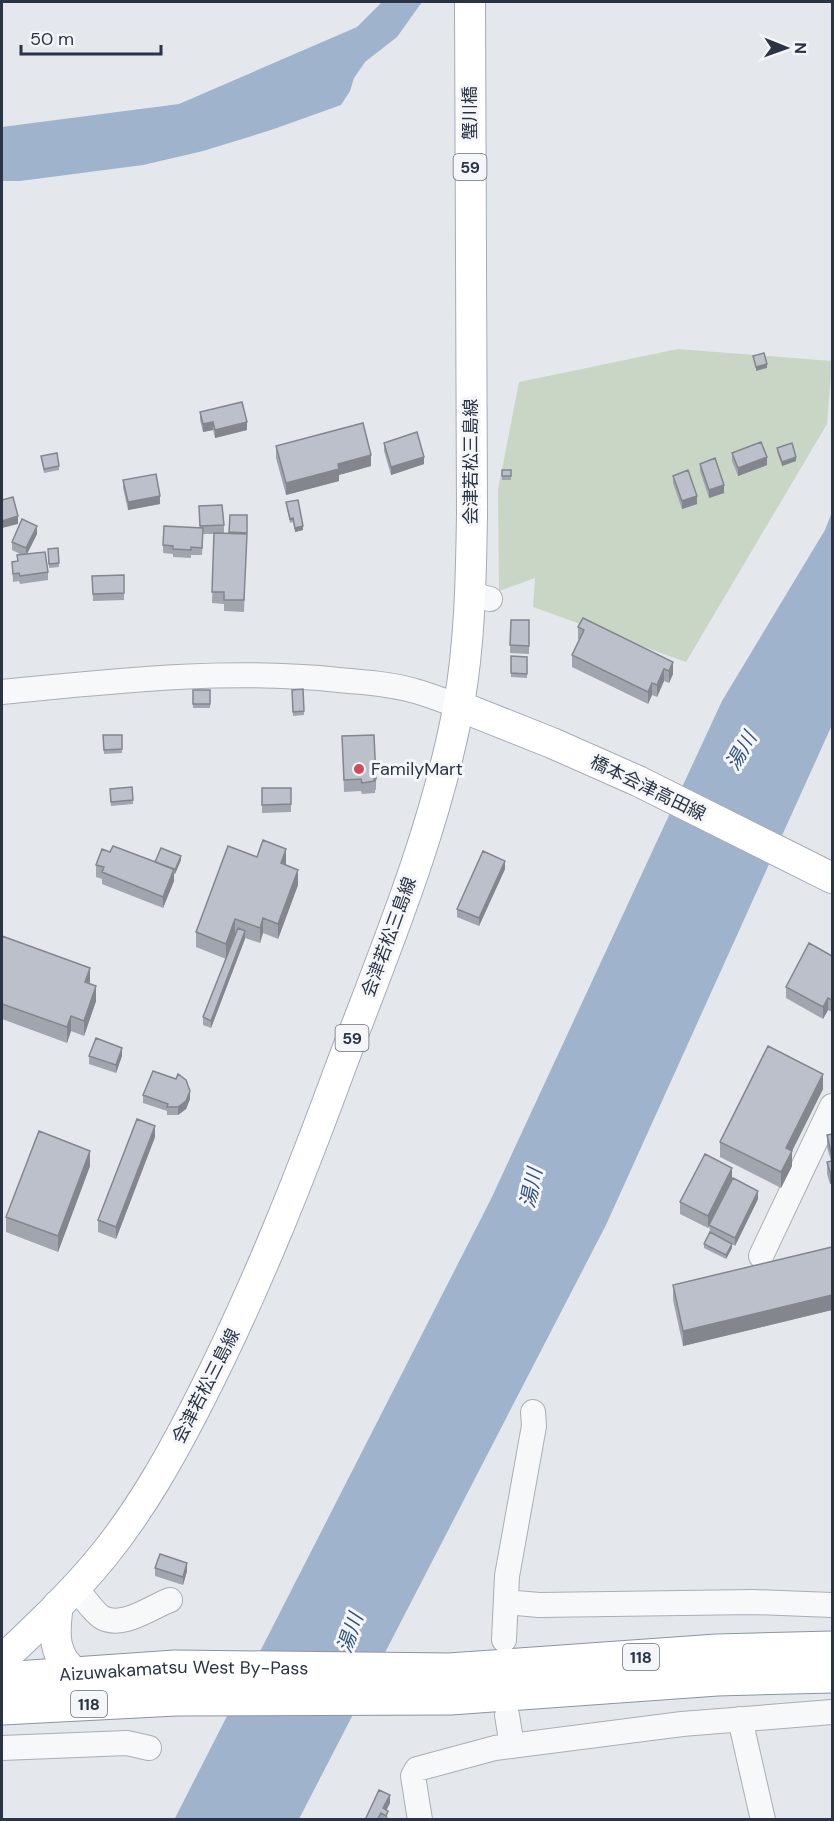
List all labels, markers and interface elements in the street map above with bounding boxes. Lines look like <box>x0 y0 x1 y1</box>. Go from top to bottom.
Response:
scale bar <box>21 18 160 56</box>
north arrow <box>756 18 816 78</box>
text: 50 m <box>30 27 74 51</box>
text: N <box>790 42 811 54</box>
street label: 蟹川橋 <box>458 86 482 140</box>
road number: 59 <box>454 154 486 180</box>
street label: 会津若松三島線 <box>459 399 483 525</box>
water label: 湯川 <box>720 725 763 775</box>
street label: 橋本会津高田線 <box>586 750 710 826</box>
place label: FamilyMart <box>371 757 463 781</box>
marker: FamilyMart <box>352 762 366 776</box>
street label: 会津若松三島線 <box>356 874 422 1000</box>
road number: 59 <box>336 1025 368 1051</box>
water label: 湯川 <box>514 1164 548 1210</box>
street label: 会津若松三島線 <box>167 1324 245 1448</box>
water label: 湯川 <box>331 1608 369 1656</box>
road number: 118 <box>623 1644 659 1670</box>
street label: Aizuwakamatsu West By-Pass <box>58 1655 308 1687</box>
road number: 118 <box>71 1691 107 1717</box>

